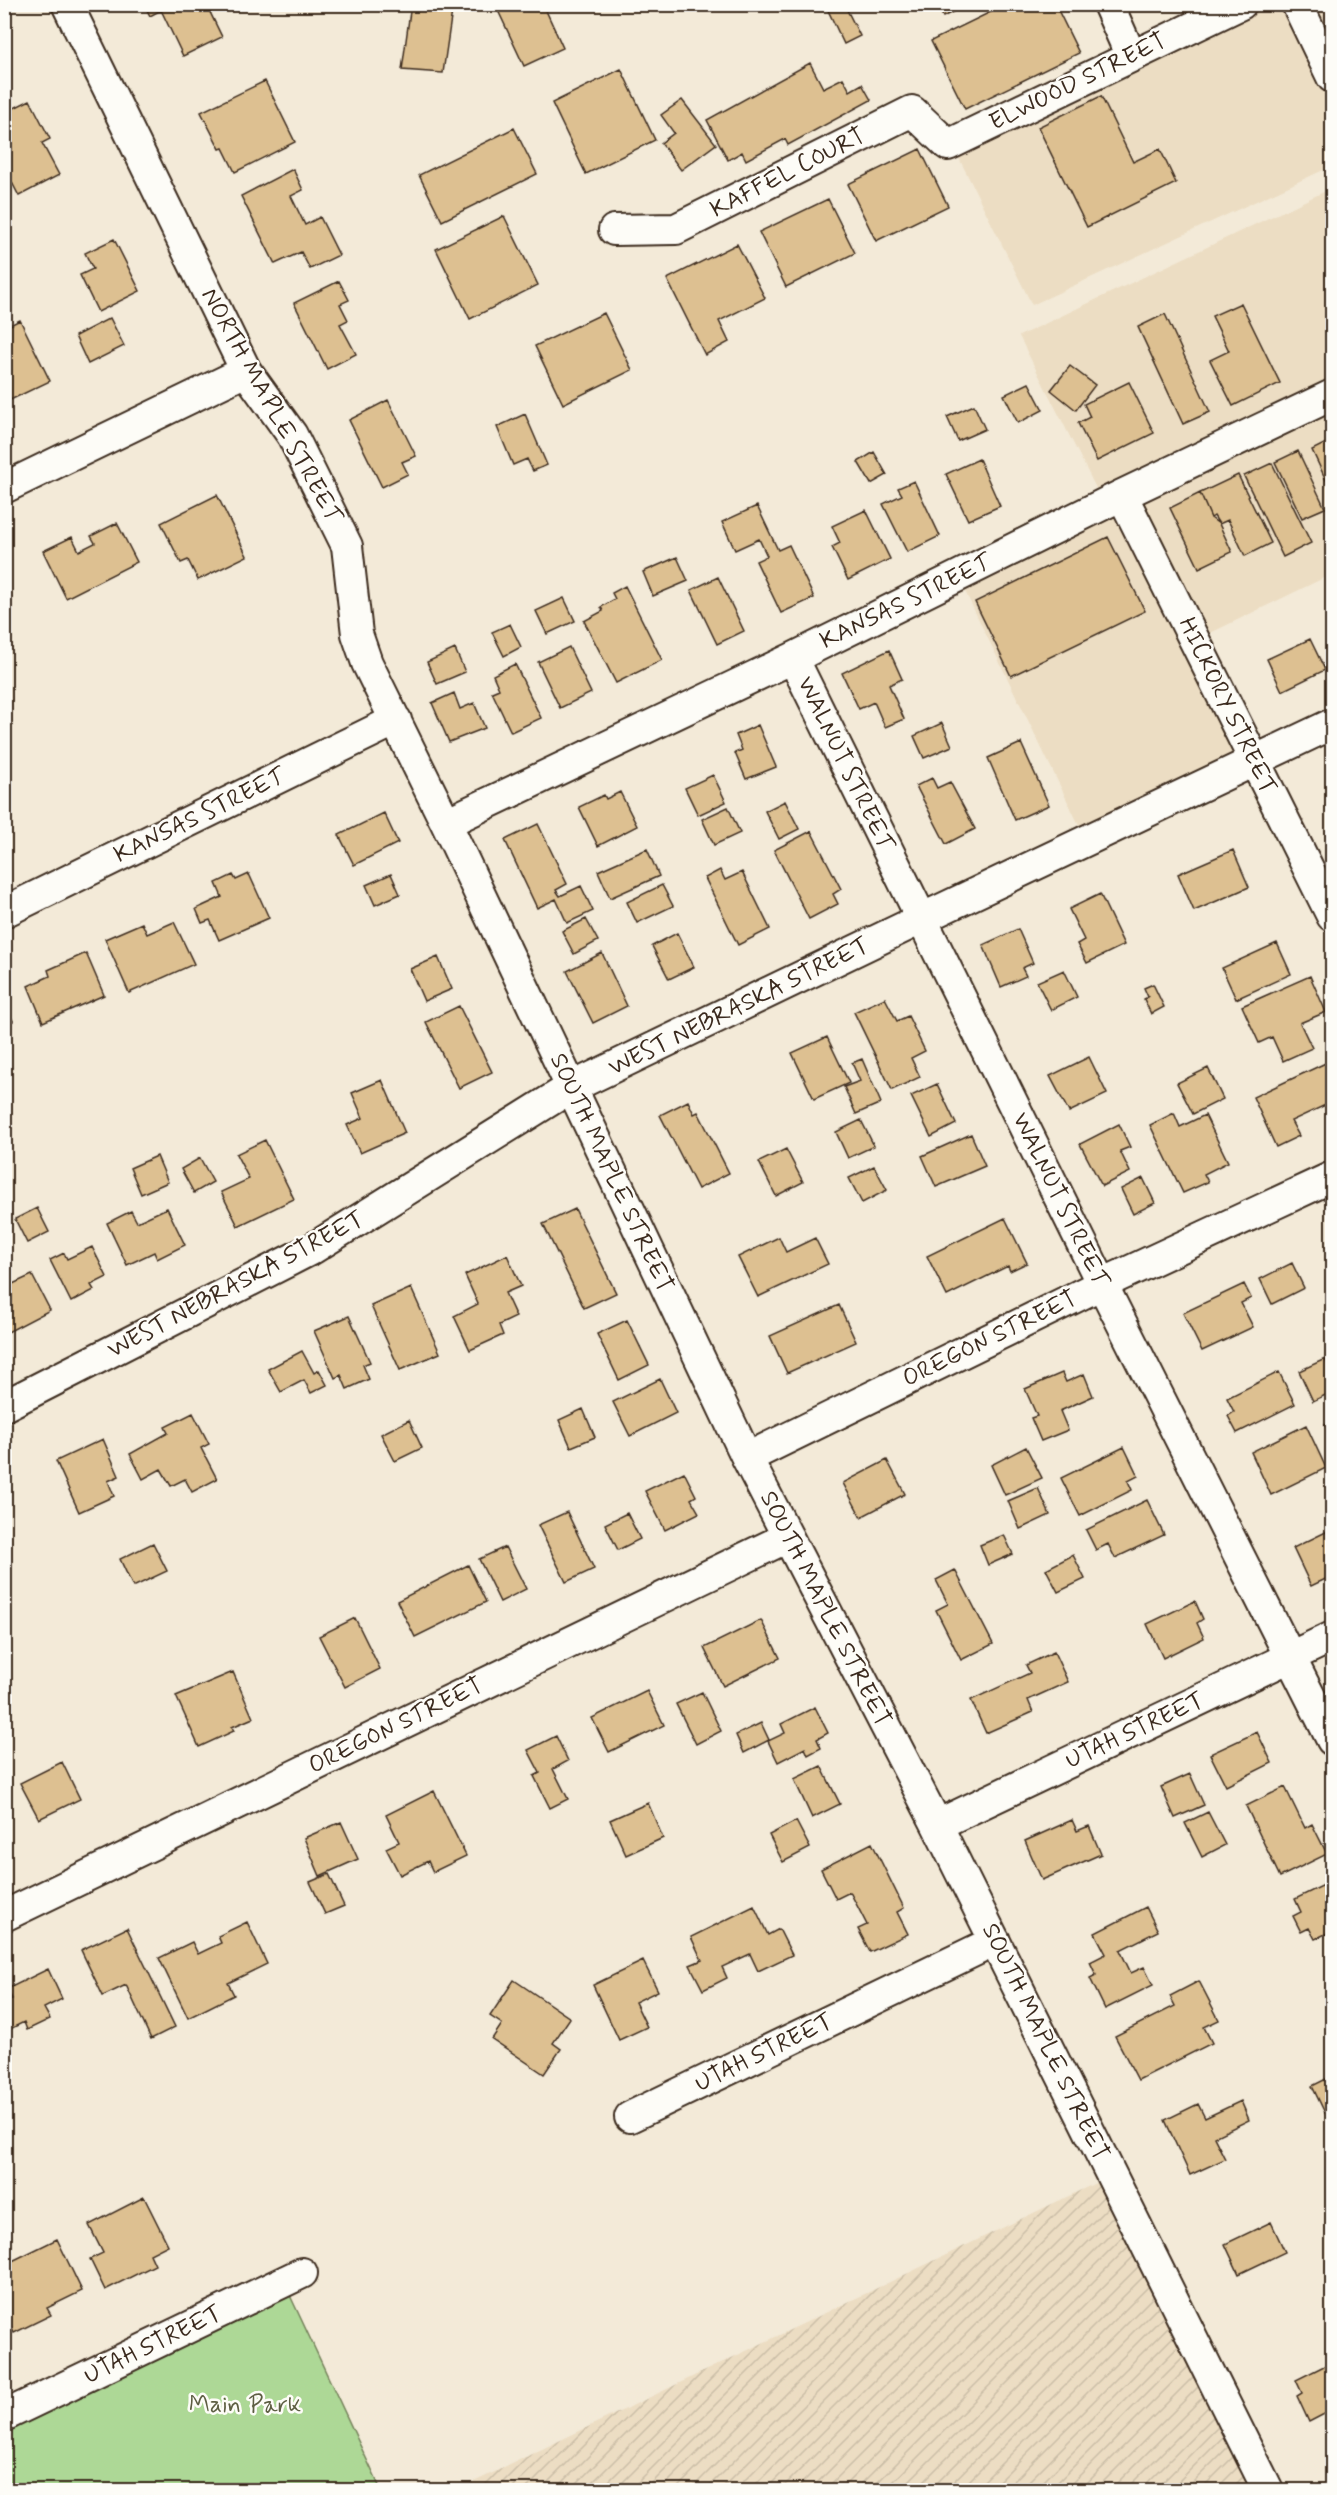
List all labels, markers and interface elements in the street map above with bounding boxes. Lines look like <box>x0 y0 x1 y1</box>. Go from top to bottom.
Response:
street label: ELWOOD STREET <box>984 26 1172 138</box>
street label: KAFFEL COURT <box>705 121 871 225</box>
street label: NORTH MAPLE STREET <box>193 283 349 530</box>
street label: KANSAS STREET <box>815 547 997 657</box>
street label: HICKORY STREET <box>1171 612 1283 800</box>
street label: WALNUT STREET <box>789 672 901 857</box>
street label: KANSAS STREET <box>109 761 291 871</box>
street label: WEST NEBRASKA STREET <box>604 930 874 1084</box>
street label: SOUTH MAPLE STREET <box>542 1049 680 1297</box>
street label: WALNUT STREET <box>1004 1108 1116 1293</box>
street label: WEST NEBRASKA STREET <box>102 1204 370 1366</box>
street label: OREGON STREET <box>898 1283 1082 1395</box>
street label: SOUTH MAPLE STREET <box>752 1486 898 1732</box>
street label: OREGON STREET <box>304 1670 488 1782</box>
street label: UTAH STREET <box>1061 1685 1209 1777</box>
street label: SOUTH MAPLE STREET <box>974 1918 1116 2166</box>
street label: UTAH STREET <box>690 2006 838 2100</box>
street label: UTAH STREET <box>79 2298 227 2392</box>
park label: Main Park <box>189 2390 301 2421</box>

